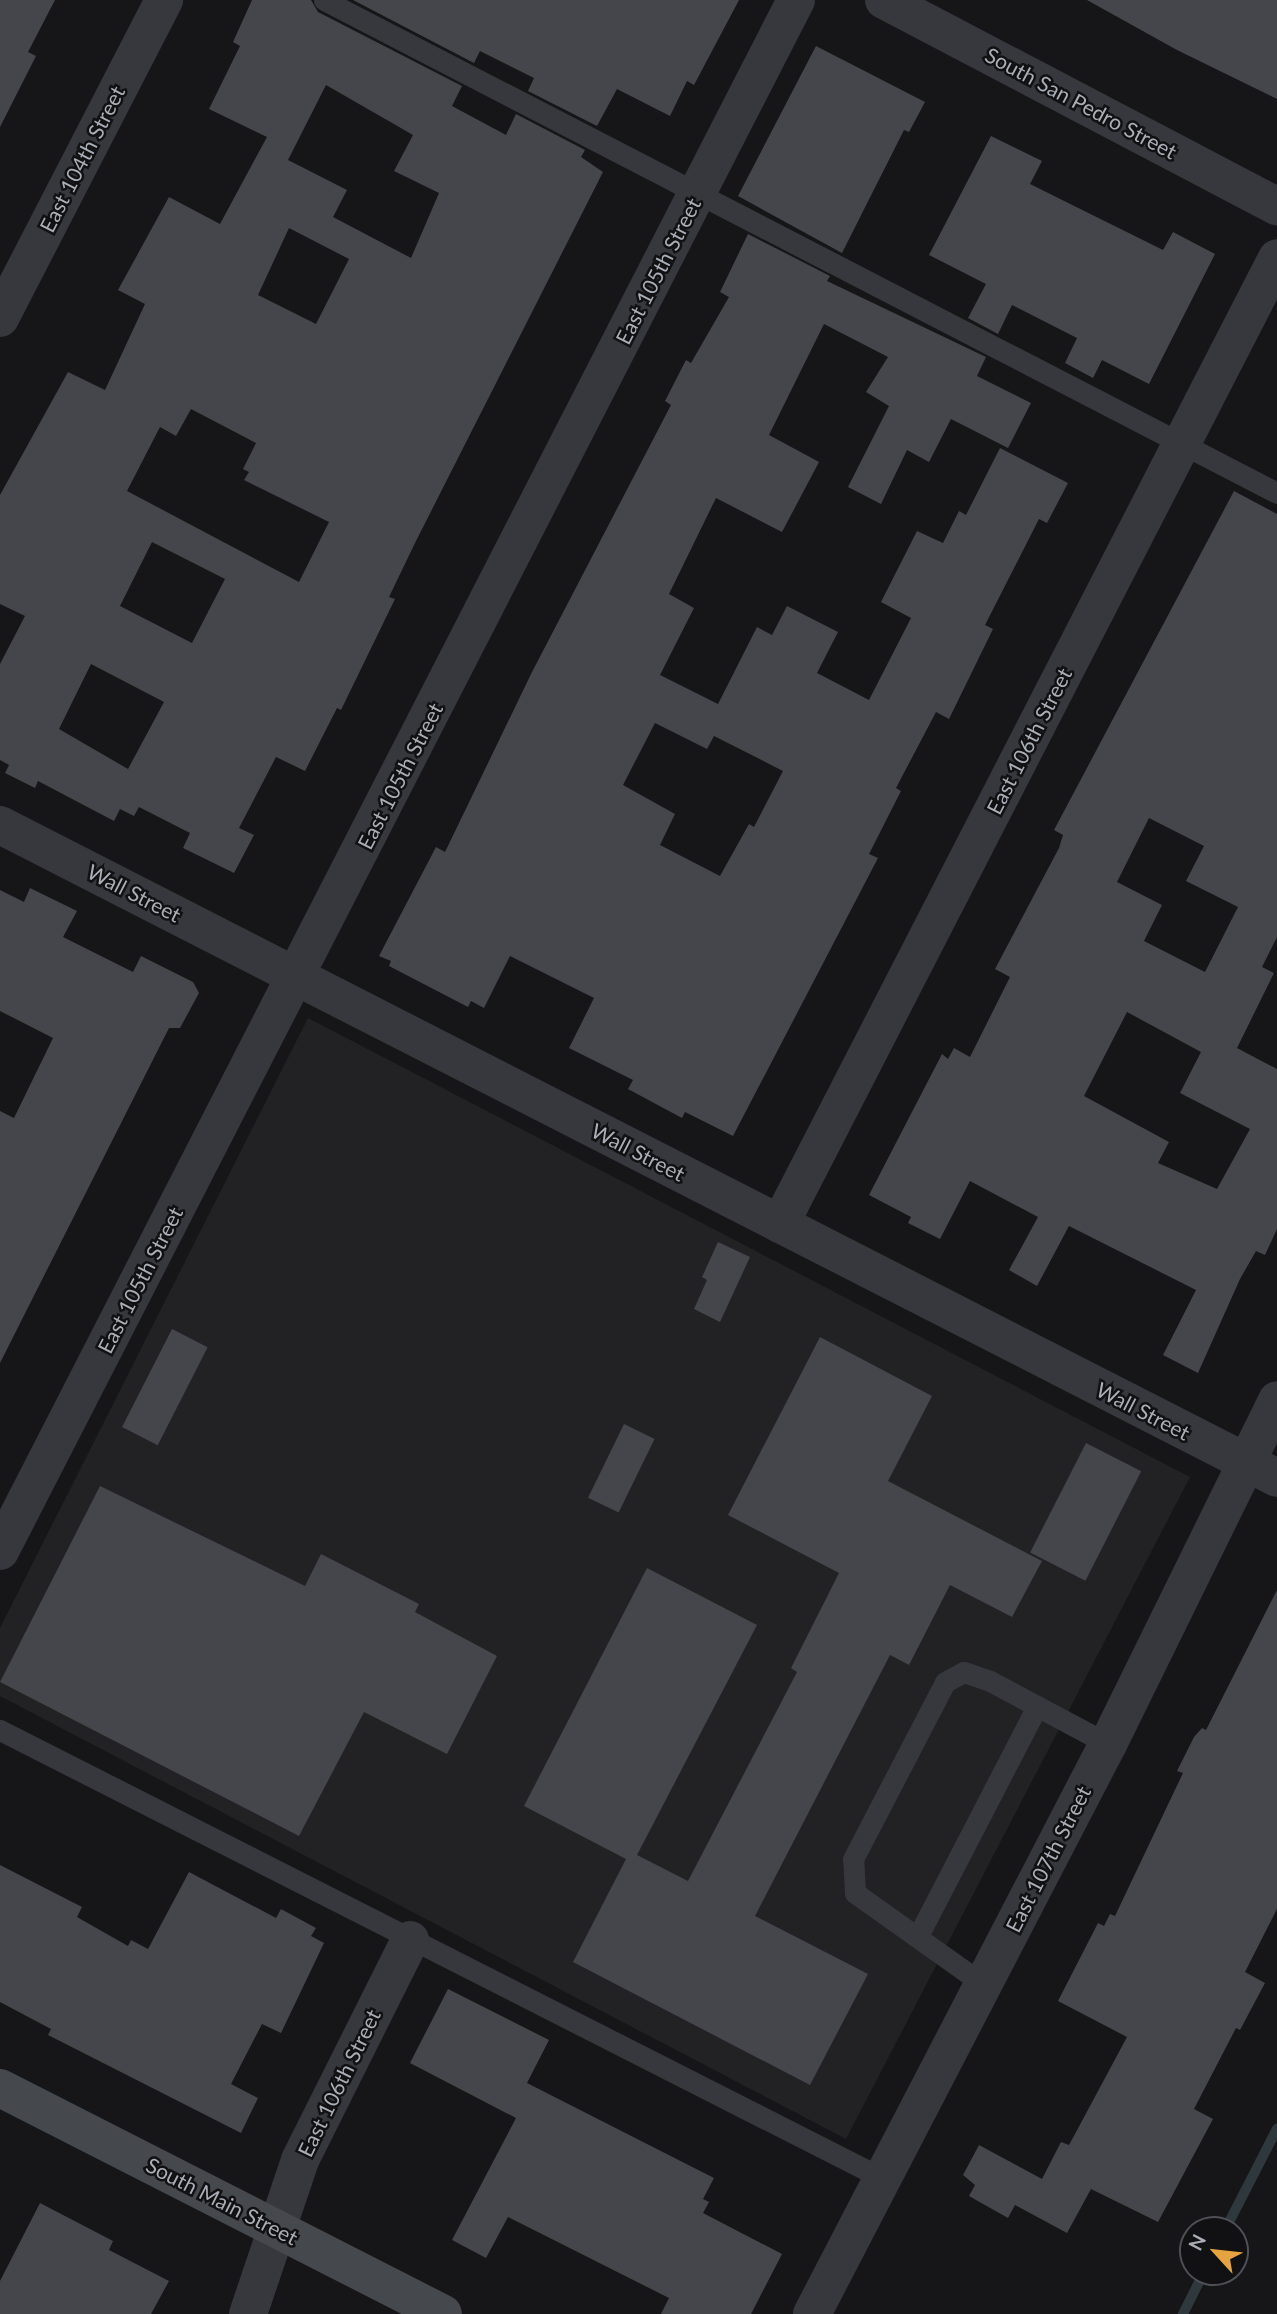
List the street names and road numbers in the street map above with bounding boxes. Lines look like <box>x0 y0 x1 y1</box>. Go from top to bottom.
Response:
street label: South San Pedro Street <box>981 42 1181 164</box>
street label: East 104th Street <box>34 82 130 236</box>
street label: East 105th Street <box>610 194 706 348</box>
street label: East 106th Street <box>981 664 1077 818</box>
street label: East 105th Street <box>352 699 448 853</box>
street label: Wall Street <box>83 859 185 927</box>
street label: Wall Street <box>587 1118 689 1186</box>
street label: East 105th Street <box>92 1203 188 1357</box>
street label: Wall Street <box>1092 1377 1194 1445</box>
street label: East 107th Street <box>1000 1782 1096 1936</box>
street label: East 106th Street <box>292 2005 386 2161</box>
street label: South Main Street <box>142 2152 302 2250</box>

